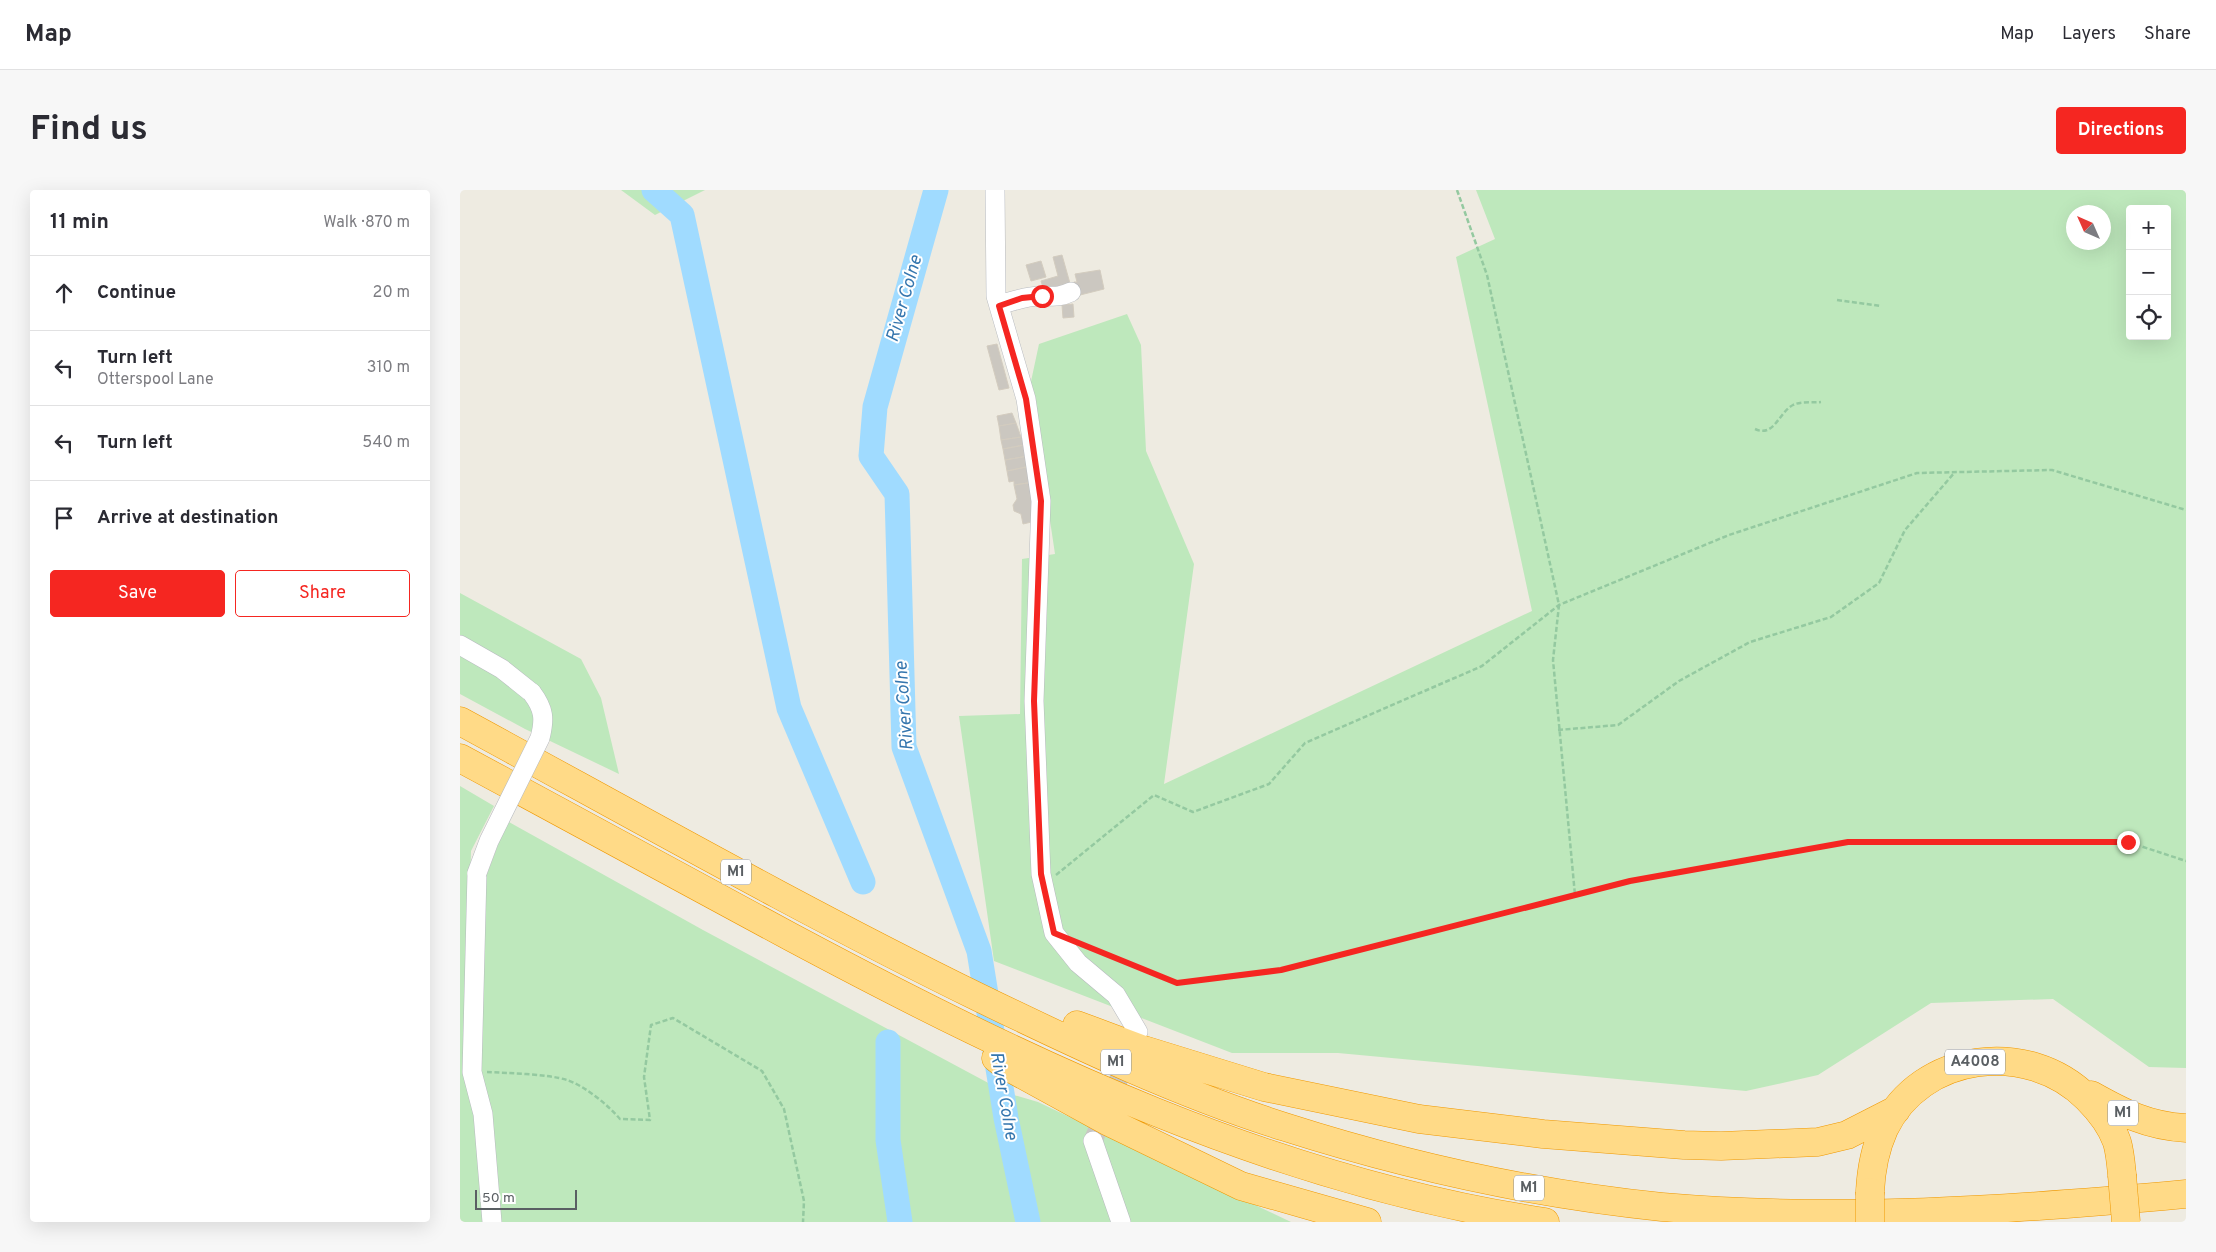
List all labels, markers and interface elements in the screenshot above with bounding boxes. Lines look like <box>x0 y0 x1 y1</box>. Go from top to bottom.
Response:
text: Map <box>25 20 72 50</box>
text: Map <box>2000 23 2034 46</box>
text: Layers <box>2062 23 2116 46</box>
text: Share <box>2144 23 2191 46</box>
button: Directions <box>2056 107 2186 154</box>
text: Find us <box>30 108 148 152</box>
north arrow <box>2066 205 2111 250</box>
map controls <box>2126 205 2171 340</box>
button: + <box>2126 205 2171 250</box>
text: 11 min <box>50 209 109 236</box>
text: Walk · 870 m <box>323 213 410 233</box>
button: − <box>2126 250 2171 295</box>
water label: River Colne <box>882 252 929 345</box>
icon: ahead <box>50 279 78 307</box>
text: Continue <box>97 281 176 305</box>
text: 20 m <box>373 283 410 303</box>
route start <box>1031 285 1054 308</box>
button: locate <box>2126 295 2171 340</box>
text: Turn left <box>97 346 173 370</box>
icon: left <box>50 354 78 382</box>
text: 310 m <box>367 358 410 378</box>
text: Otterspool Lane <box>97 370 214 390</box>
icon: left <box>50 429 78 457</box>
text: Turn left <box>97 431 173 455</box>
text: 540 m <box>362 433 410 453</box>
icon: arrive <box>50 504 78 532</box>
text: Arrive at destination <box>97 506 278 530</box>
button: Save <box>50 570 225 617</box>
button: Share <box>235 570 410 617</box>
water label: River Colne <box>890 660 920 751</box>
route end <box>2117 831 2140 854</box>
road number: M1 <box>721 860 751 884</box>
water label: River Colne <box>984 1050 1022 1143</box>
road number: M1 <box>1101 1050 1131 1074</box>
road number: A4008 <box>1945 1050 2005 1074</box>
road number: M1 <box>2108 1100 2138 1126</box>
road number: M1 <box>1514 1176 1544 1200</box>
scale bar <box>475 1187 578 1210</box>
text: 50 m <box>482 1190 515 1207</box>

